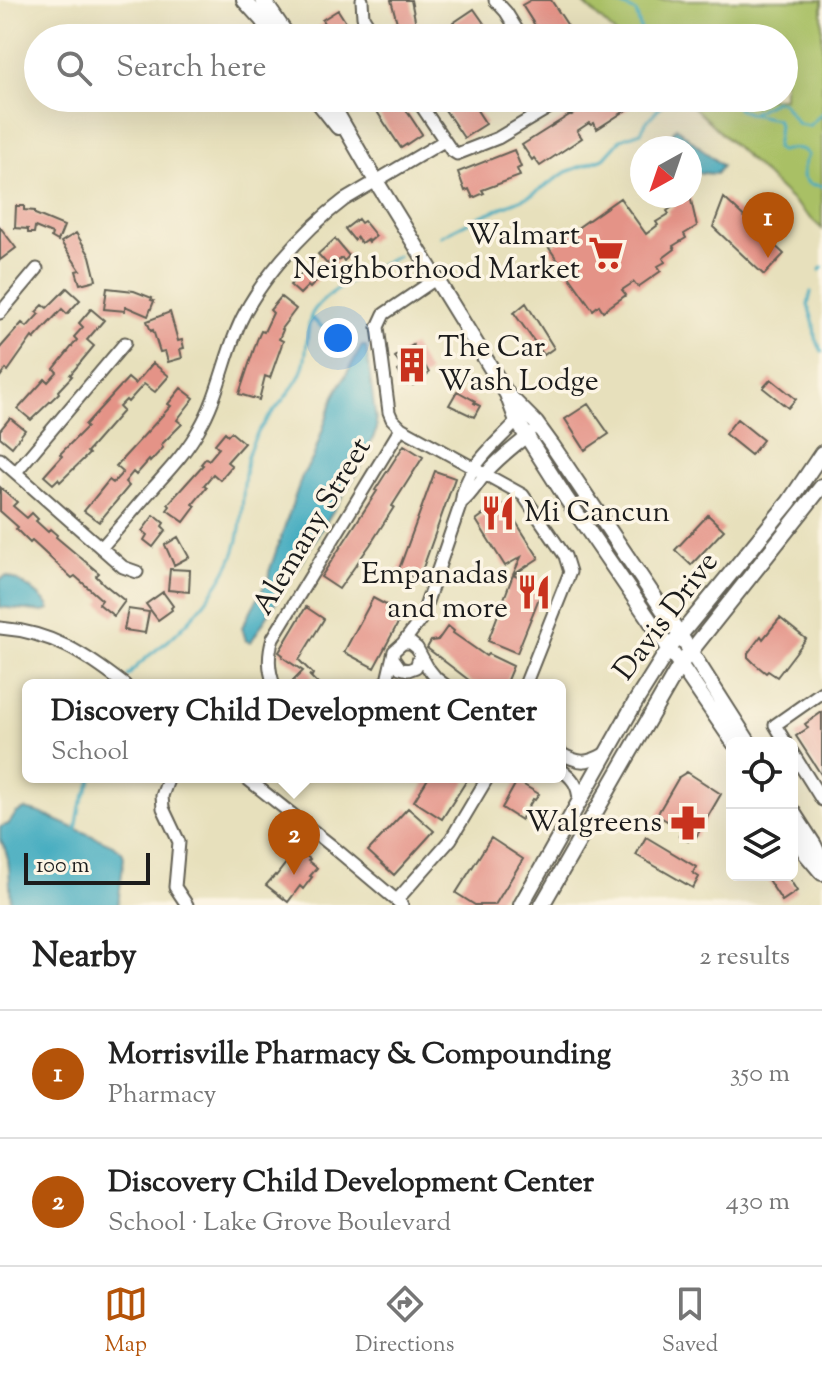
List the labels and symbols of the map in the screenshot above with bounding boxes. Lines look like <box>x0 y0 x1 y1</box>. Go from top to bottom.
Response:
north arrow <box>630 136 702 208</box>
pin: 1 <box>742 192 794 258</box>
place label: Walmart Neighborhood Market <box>293 215 580 292</box>
supermarket icon: Walmart Neighborhood Market <box>587 234 625 272</box>
your location <box>318 318 358 358</box>
place label: The Car Wash Lodge <box>438 327 599 404</box>
building icon: The Car Wash Lodge <box>393 346 431 384</box>
street label: Alemany Street <box>243 430 383 624</box>
place label: Mi Cancun <box>524 492 670 535</box>
restaurant icon: Mi Cancun <box>479 494 517 532</box>
street label: Davis Drive <box>604 543 730 691</box>
place label: Empanadas and more <box>361 554 508 631</box>
restaurant icon: Empanadas and more <box>515 573 553 611</box>
place label: Walgreens <box>525 802 662 845</box>
pharmacy icon: Walgreens <box>669 804 707 842</box>
pin: 2 <box>268 809 320 875</box>
scale bar <box>24 849 150 885</box>

